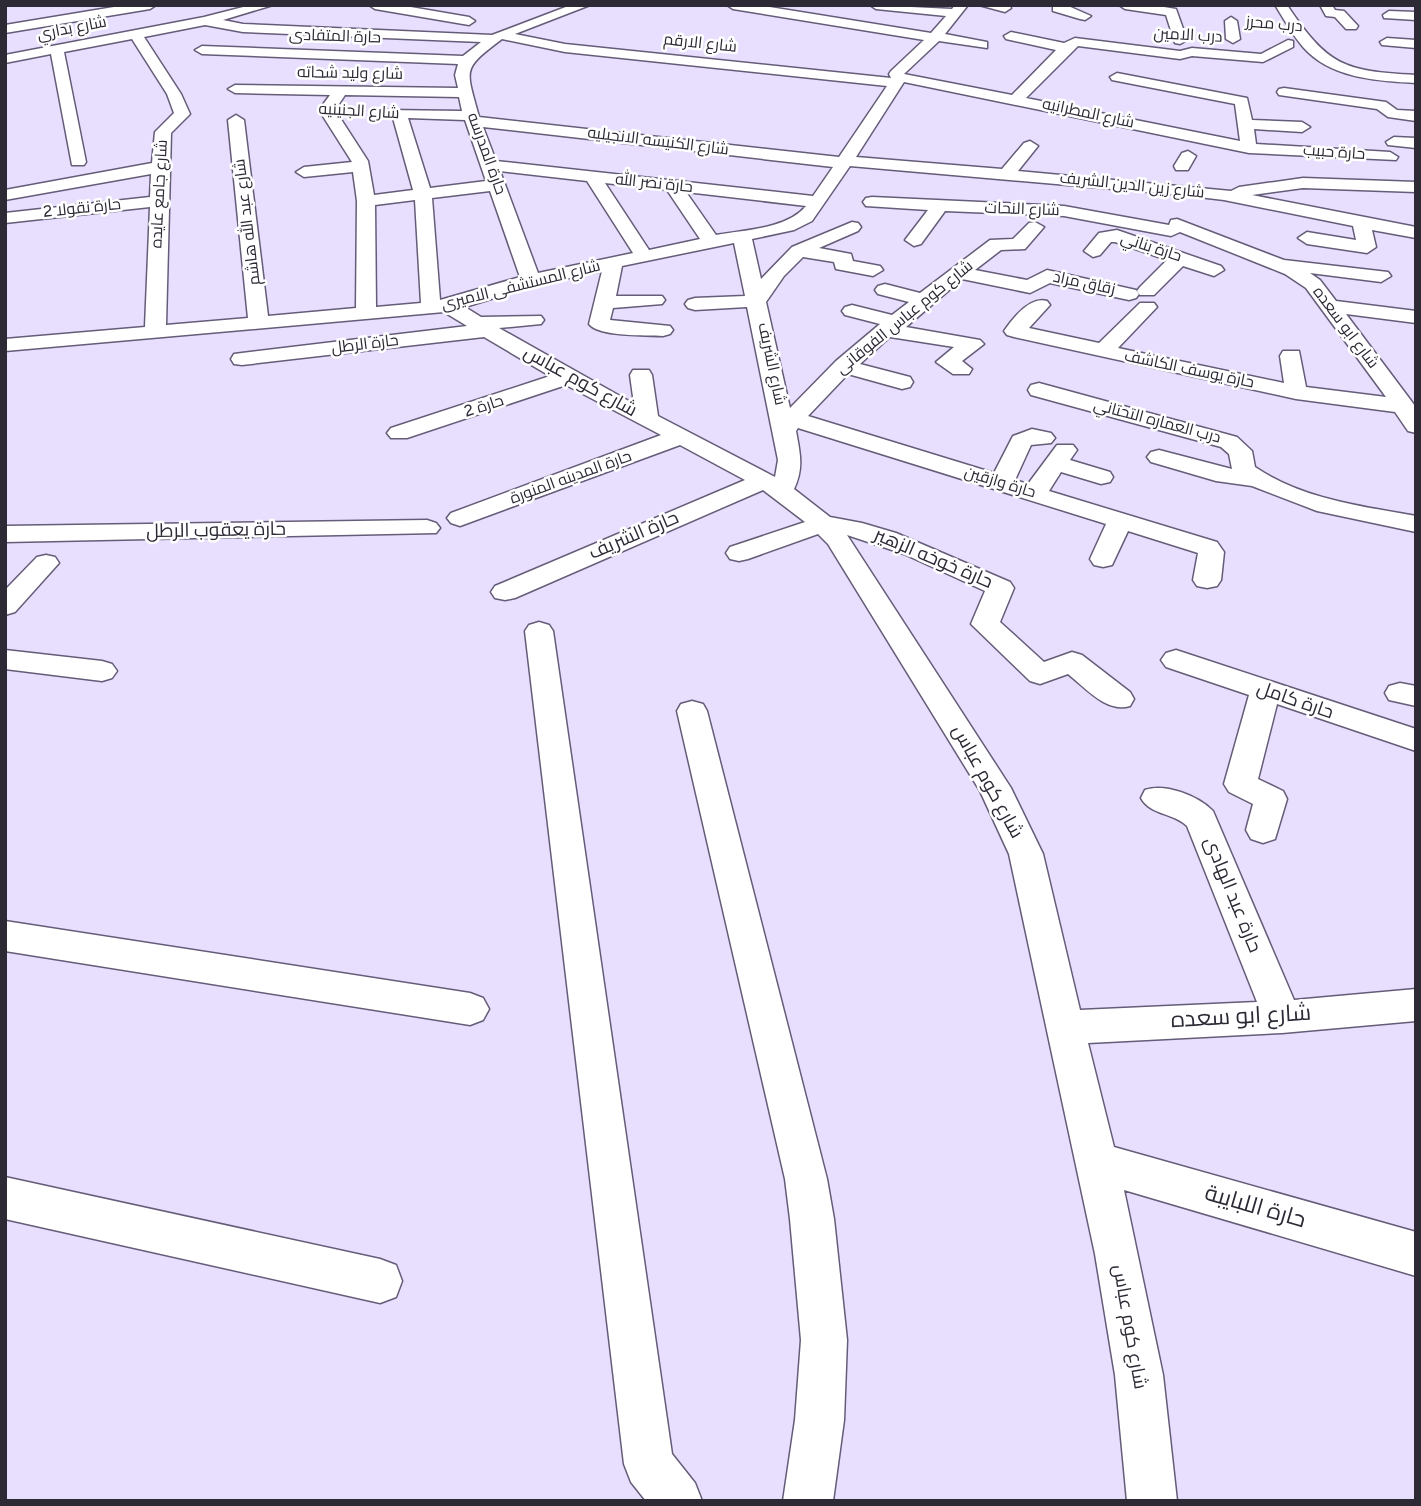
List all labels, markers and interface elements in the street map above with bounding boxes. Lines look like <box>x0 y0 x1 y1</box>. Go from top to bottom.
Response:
street label: شارع بداري <box>36 12 109 47</box>
street label: درب محرز <box>1244 12 1303 37</box>
street label: درب الامين <box>1153 24 1223 48</box>
street label: حارة المتفادى <box>289 25 381 49</box>
street label: شارع الارقم <box>662 30 738 58</box>
street label: شارع وليد شحاته <box>297 63 403 85</box>
street label: شارع المطرانيه <box>1040 94 1136 134</box>
street label: شارع الجنينيه <box>318 100 400 124</box>
street label: حارة المدرسه <box>462 110 510 198</box>
street label: شارع الكنيسه الانجيليه <box>586 123 730 161</box>
street label: شارع جامع عايده <box>147 139 173 249</box>
street label: حارة حبيب <box>1302 141 1366 165</box>
street label: شارع عبد الله هاشم <box>228 158 266 287</box>
street label: حارة نصر الله <box>614 168 694 198</box>
street label: شارع زين الدين الشريف <box>1059 168 1205 204</box>
street label: حارة نقولا 2 <box>42 195 122 223</box>
street label: شارع النحات <box>984 199 1060 221</box>
street label: حارة بناني <box>1117 229 1184 269</box>
street label: شارع كوم عباس الفوقانى <box>832 256 978 380</box>
street label: شارع المستشفى الاميرى <box>439 257 603 315</box>
street label: زقاق مراد <box>1051 268 1117 300</box>
street label: شارع ابو سعده <box>1308 283 1382 373</box>
street label: شارع الشريف <box>752 321 790 407</box>
street label: حارة الرطل <box>330 331 400 359</box>
street label: شارع كوم عباس <box>519 341 641 423</box>
street label: حارة يوسف الكاشف <box>1122 346 1256 394</box>
street label: حارة 2 <box>462 391 506 423</box>
street label: درب العماره التحتاني <box>1091 395 1223 451</box>
street label: حارة المدينه المنورة <box>507 447 635 509</box>
street label: حارة وازقين <box>962 463 1038 503</box>
street label: حارة الشريف <box>585 506 683 566</box>
street label: حارة يعقوب الرطل <box>146 518 286 544</box>
street label: حارة خوخه الزهير <box>869 523 996 595</box>
street label: حارة كامل <box>1253 677 1337 725</box>
street label: شارع كوم عباس <box>946 721 1028 843</box>
street label: حارة عبد الهادى <box>1198 834 1266 956</box>
street label: شارع ابو سعده <box>1170 1000 1312 1036</box>
street label: حارة اللبايبة <box>1201 1180 1309 1236</box>
street label: شارع كوم عباس <box>1106 1263 1152 1391</box>

